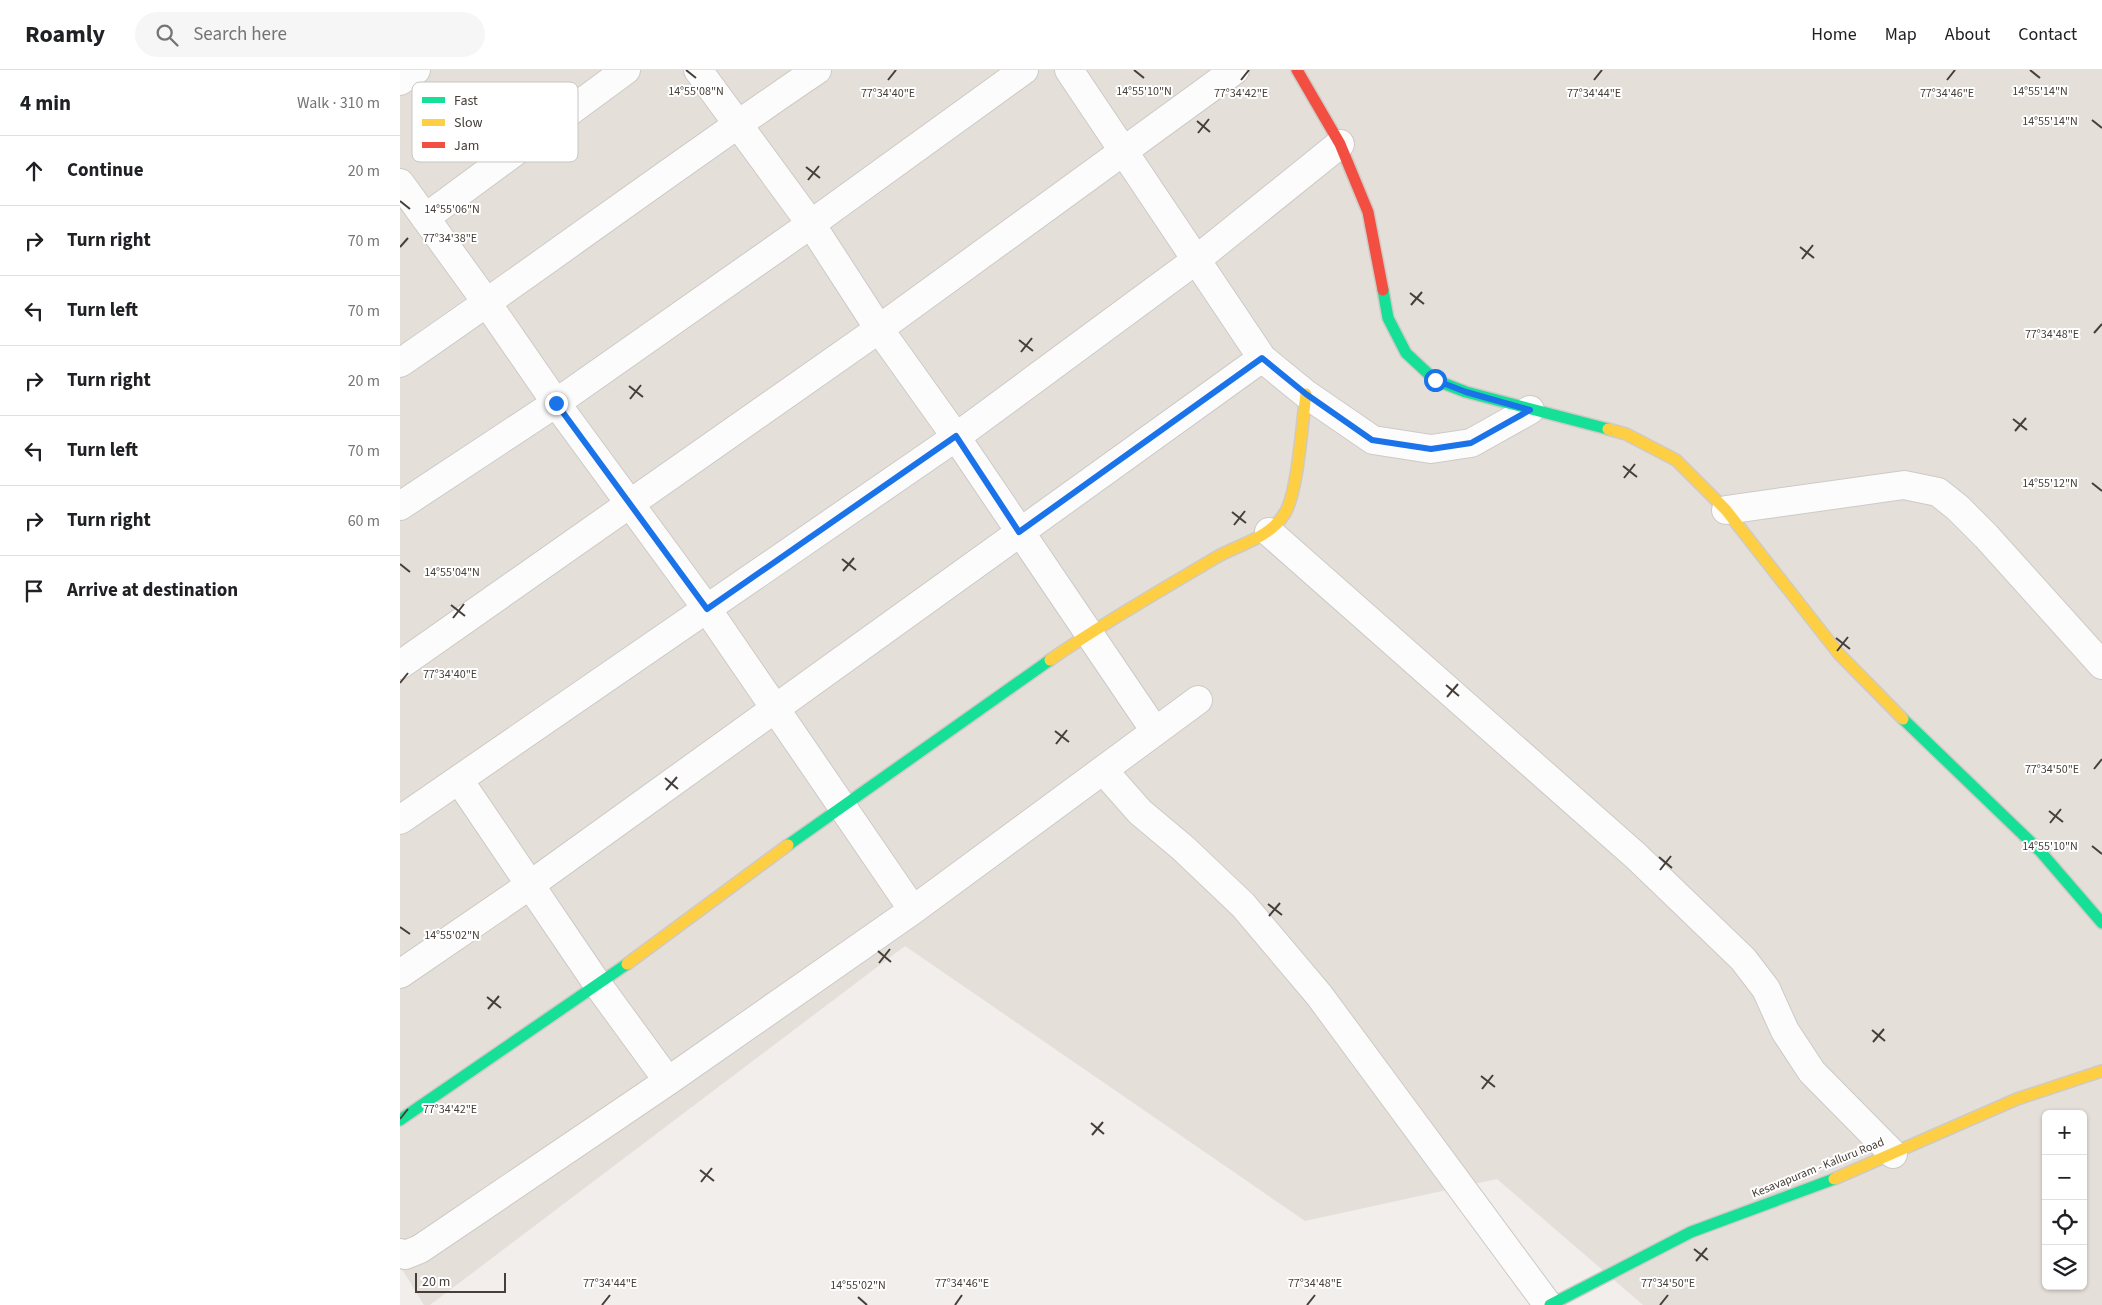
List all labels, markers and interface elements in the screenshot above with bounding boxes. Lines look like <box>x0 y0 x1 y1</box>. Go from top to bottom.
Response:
search box <box>135 12 485 57</box>
text: Roamly <box>25 17 105 52</box>
icon: search <box>153 21 181 49</box>
text: Search here <box>193 21 287 48</box>
text: Home <box>1811 22 1857 47</box>
text: Map <box>1885 22 1917 47</box>
text: About <box>1945 22 1990 47</box>
text: Contact <box>2018 22 2077 47</box>
legend <box>412 82 578 162</box>
text: 14°55'08"N <box>668 83 724 100</box>
text: 14°55'10"N <box>1116 83 1172 100</box>
text: 14°55'14"N <box>2012 83 2068 100</box>
text: 77°34'40"E <box>861 85 915 102</box>
text: 77°34'42"E <box>1214 85 1268 102</box>
text: 77°34'44"E <box>1567 85 1621 102</box>
text: 77°34'46"E <box>1920 85 1974 102</box>
text: 4 min <box>20 88 71 118</box>
text: Fast <box>454 91 478 111</box>
text: Walk · 310 m <box>297 92 380 114</box>
text: Slow <box>454 113 483 133</box>
text: 14°55'14"N <box>2022 113 2078 130</box>
text: Jam <box>454 136 479 156</box>
icon: ahead <box>20 157 48 185</box>
text: Continue <box>67 157 144 184</box>
text: 20 m <box>348 160 380 182</box>
text: 14°55'06"N <box>424 201 480 218</box>
icon: right <box>20 227 48 255</box>
text: Turn right <box>67 227 151 254</box>
text: 70 m <box>348 230 380 252</box>
text: 77°34'38"E <box>423 230 477 247</box>
icon: left <box>20 297 48 325</box>
text: Turn left <box>67 297 138 324</box>
text: 70 m <box>348 300 380 322</box>
text: 77°34'48"E <box>2025 326 2079 343</box>
icon: right <box>20 367 48 395</box>
text: Turn right <box>67 367 151 394</box>
route start <box>1424 369 1447 392</box>
text: 20 m <box>348 370 380 392</box>
route end <box>545 392 568 415</box>
icon: left <box>20 437 48 465</box>
text: Turn left <box>67 437 138 464</box>
text: 70 m <box>348 440 380 462</box>
text: 14°55'12"N <box>2022 475 2078 492</box>
icon: right <box>20 507 48 535</box>
text: Turn right <box>67 507 151 534</box>
text: 60 m <box>348 510 380 532</box>
text: 14°55'04"N <box>424 564 480 581</box>
icon: arrive <box>20 577 48 605</box>
text: Arrive at destination <box>67 577 238 604</box>
text: 77°34'40"E <box>423 666 477 683</box>
text: 77°34'50"E <box>2025 761 2079 778</box>
text: 14°55'10"N <box>2022 838 2078 855</box>
text: 14°55'02"N <box>424 927 480 944</box>
text: 77°34'42"E <box>423 1101 477 1118</box>
map controls <box>2042 1110 2087 1290</box>
button: + <box>2042 1110 2087 1155</box>
street label: Kesavapuram - Kalluru Road <box>1749 1134 1887 1202</box>
button: − <box>2042 1155 2087 1200</box>
button: locate <box>2042 1200 2087 1245</box>
button: layers <box>2042 1245 2087 1290</box>
scale bar <box>415 1270 506 1293</box>
text: 20 m <box>422 1272 450 1292</box>
text: 77°34'44"E <box>583 1275 637 1292</box>
text: 77°34'46"E <box>935 1275 989 1292</box>
text: 77°34'48"E <box>1288 1275 1342 1292</box>
text: 77°34'50"E <box>1641 1275 1695 1292</box>
text: 14°55'02"N <box>830 1277 886 1294</box>

